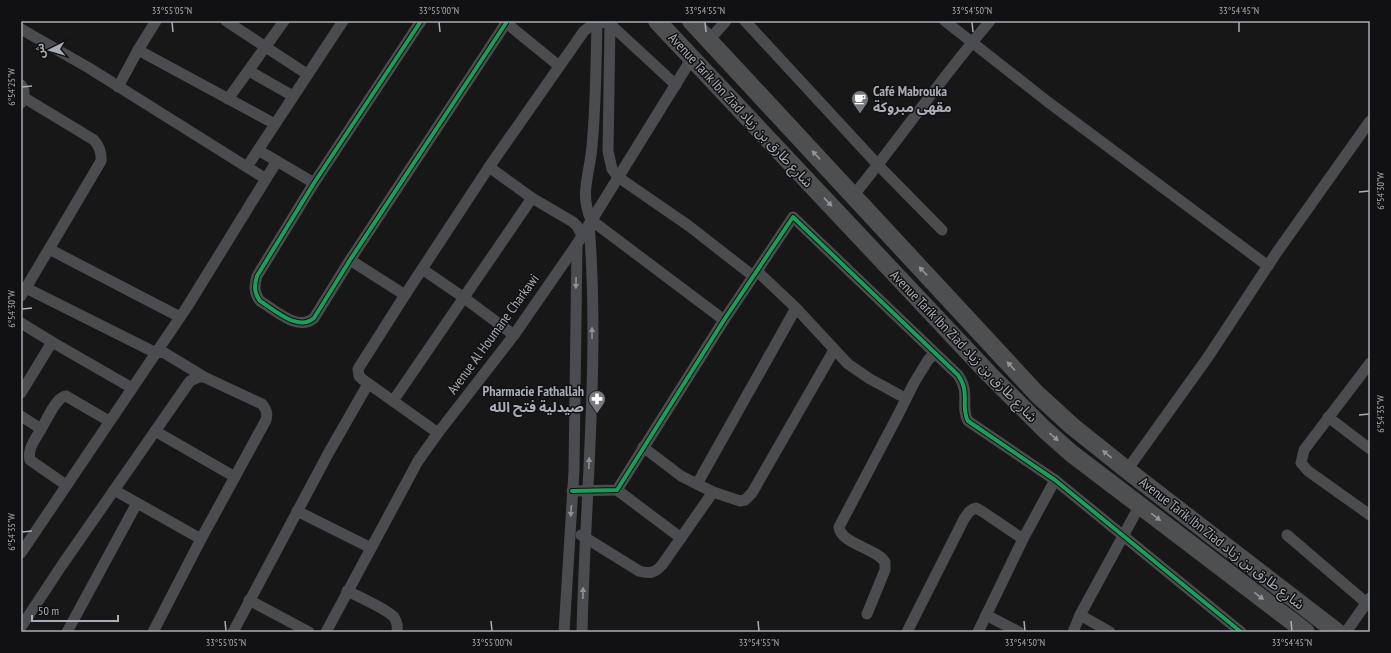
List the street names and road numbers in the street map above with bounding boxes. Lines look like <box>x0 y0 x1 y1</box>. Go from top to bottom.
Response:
street label: Avenue Tarik Ibn Ziad شارع طارق بن زياد <box>663 29 817 192</box>
street label: Avenue Tarik Ibn Ziad شارع طارق بن زياد <box>885 266 1042 427</box>
street label: Avenue Al Houmane Charkawi <box>443 270 543 398</box>
street label: Avenue Tarik Ibn Ziad شارع طارق بن زياد <box>1135 473 1308 615</box>

